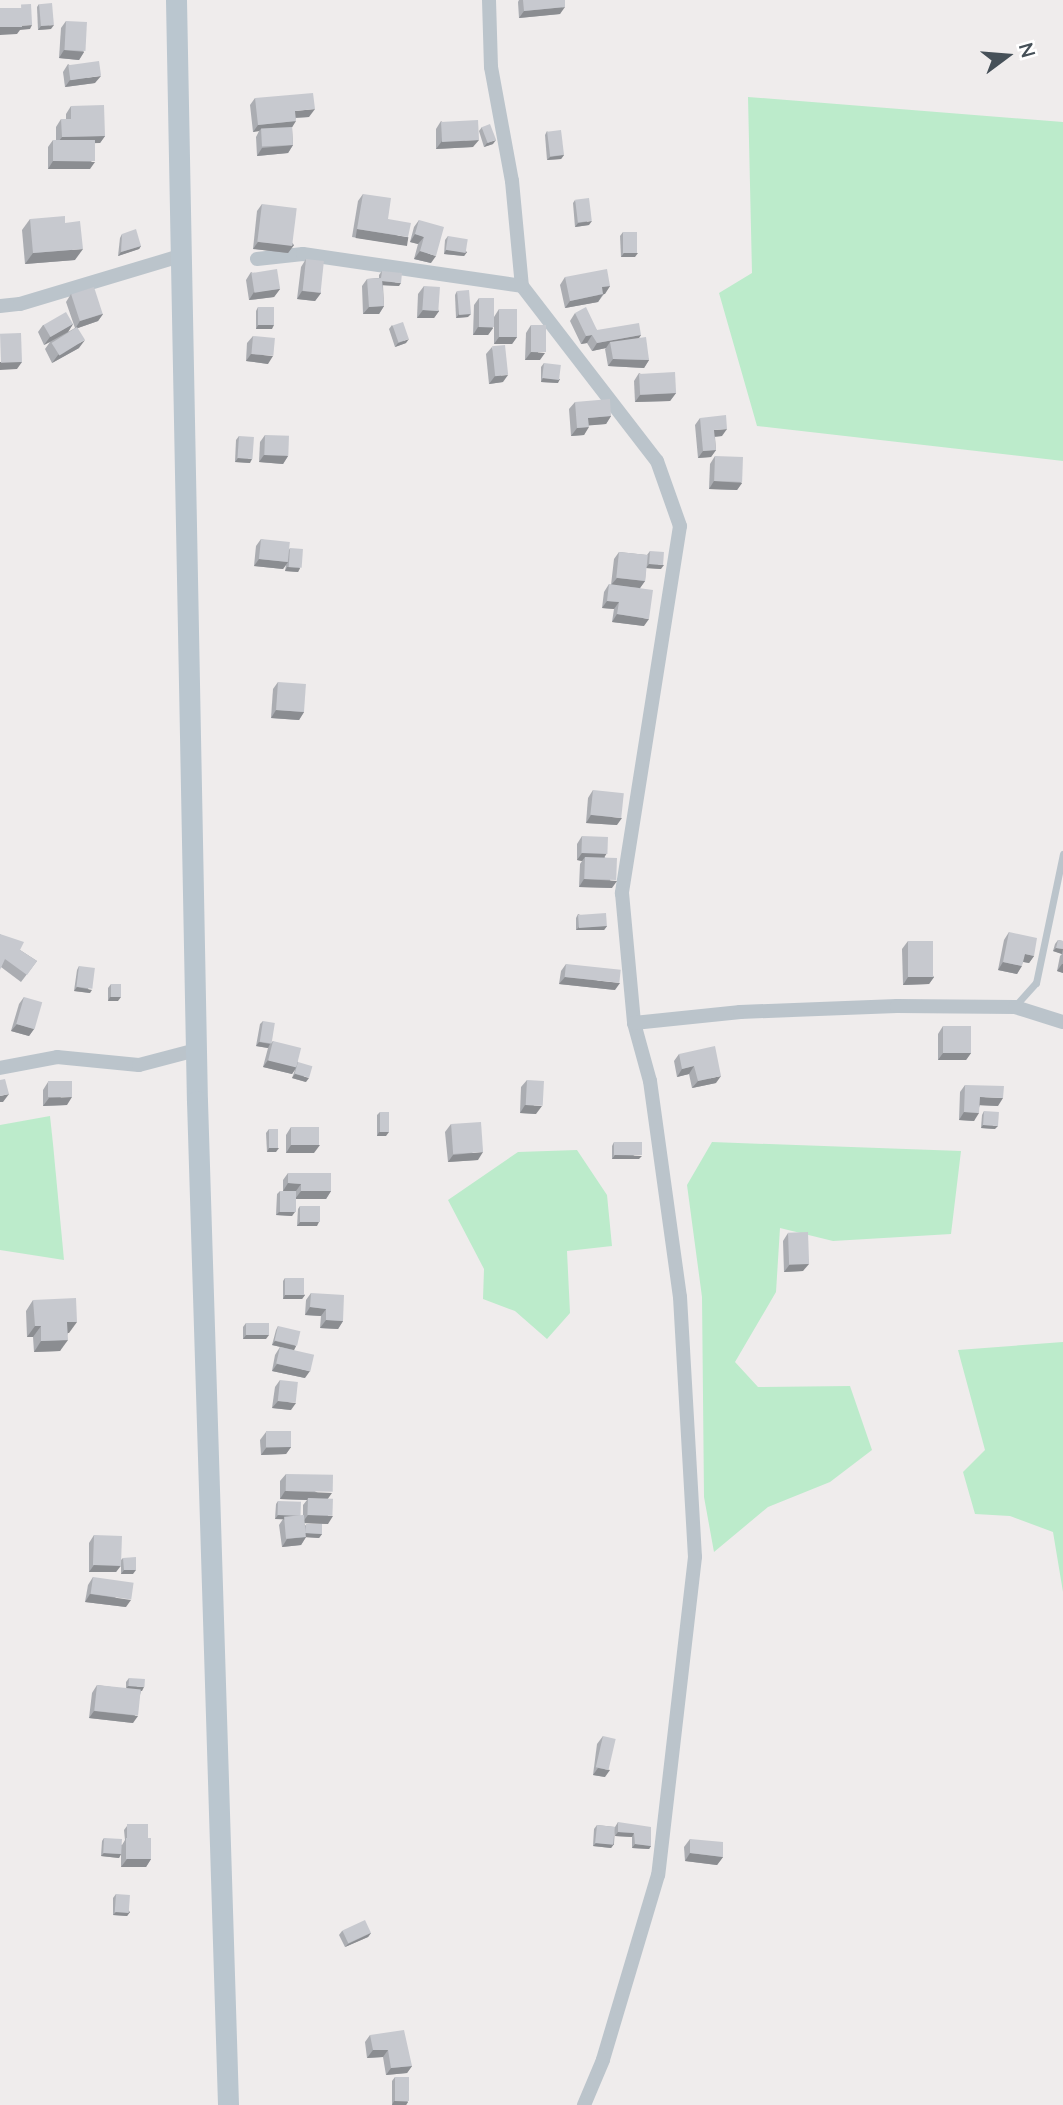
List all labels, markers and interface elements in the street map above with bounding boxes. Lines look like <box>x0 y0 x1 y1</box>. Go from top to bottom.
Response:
north arrow <box>972 21 1042 91</box>
text: N <box>1015 40 1041 60</box>

